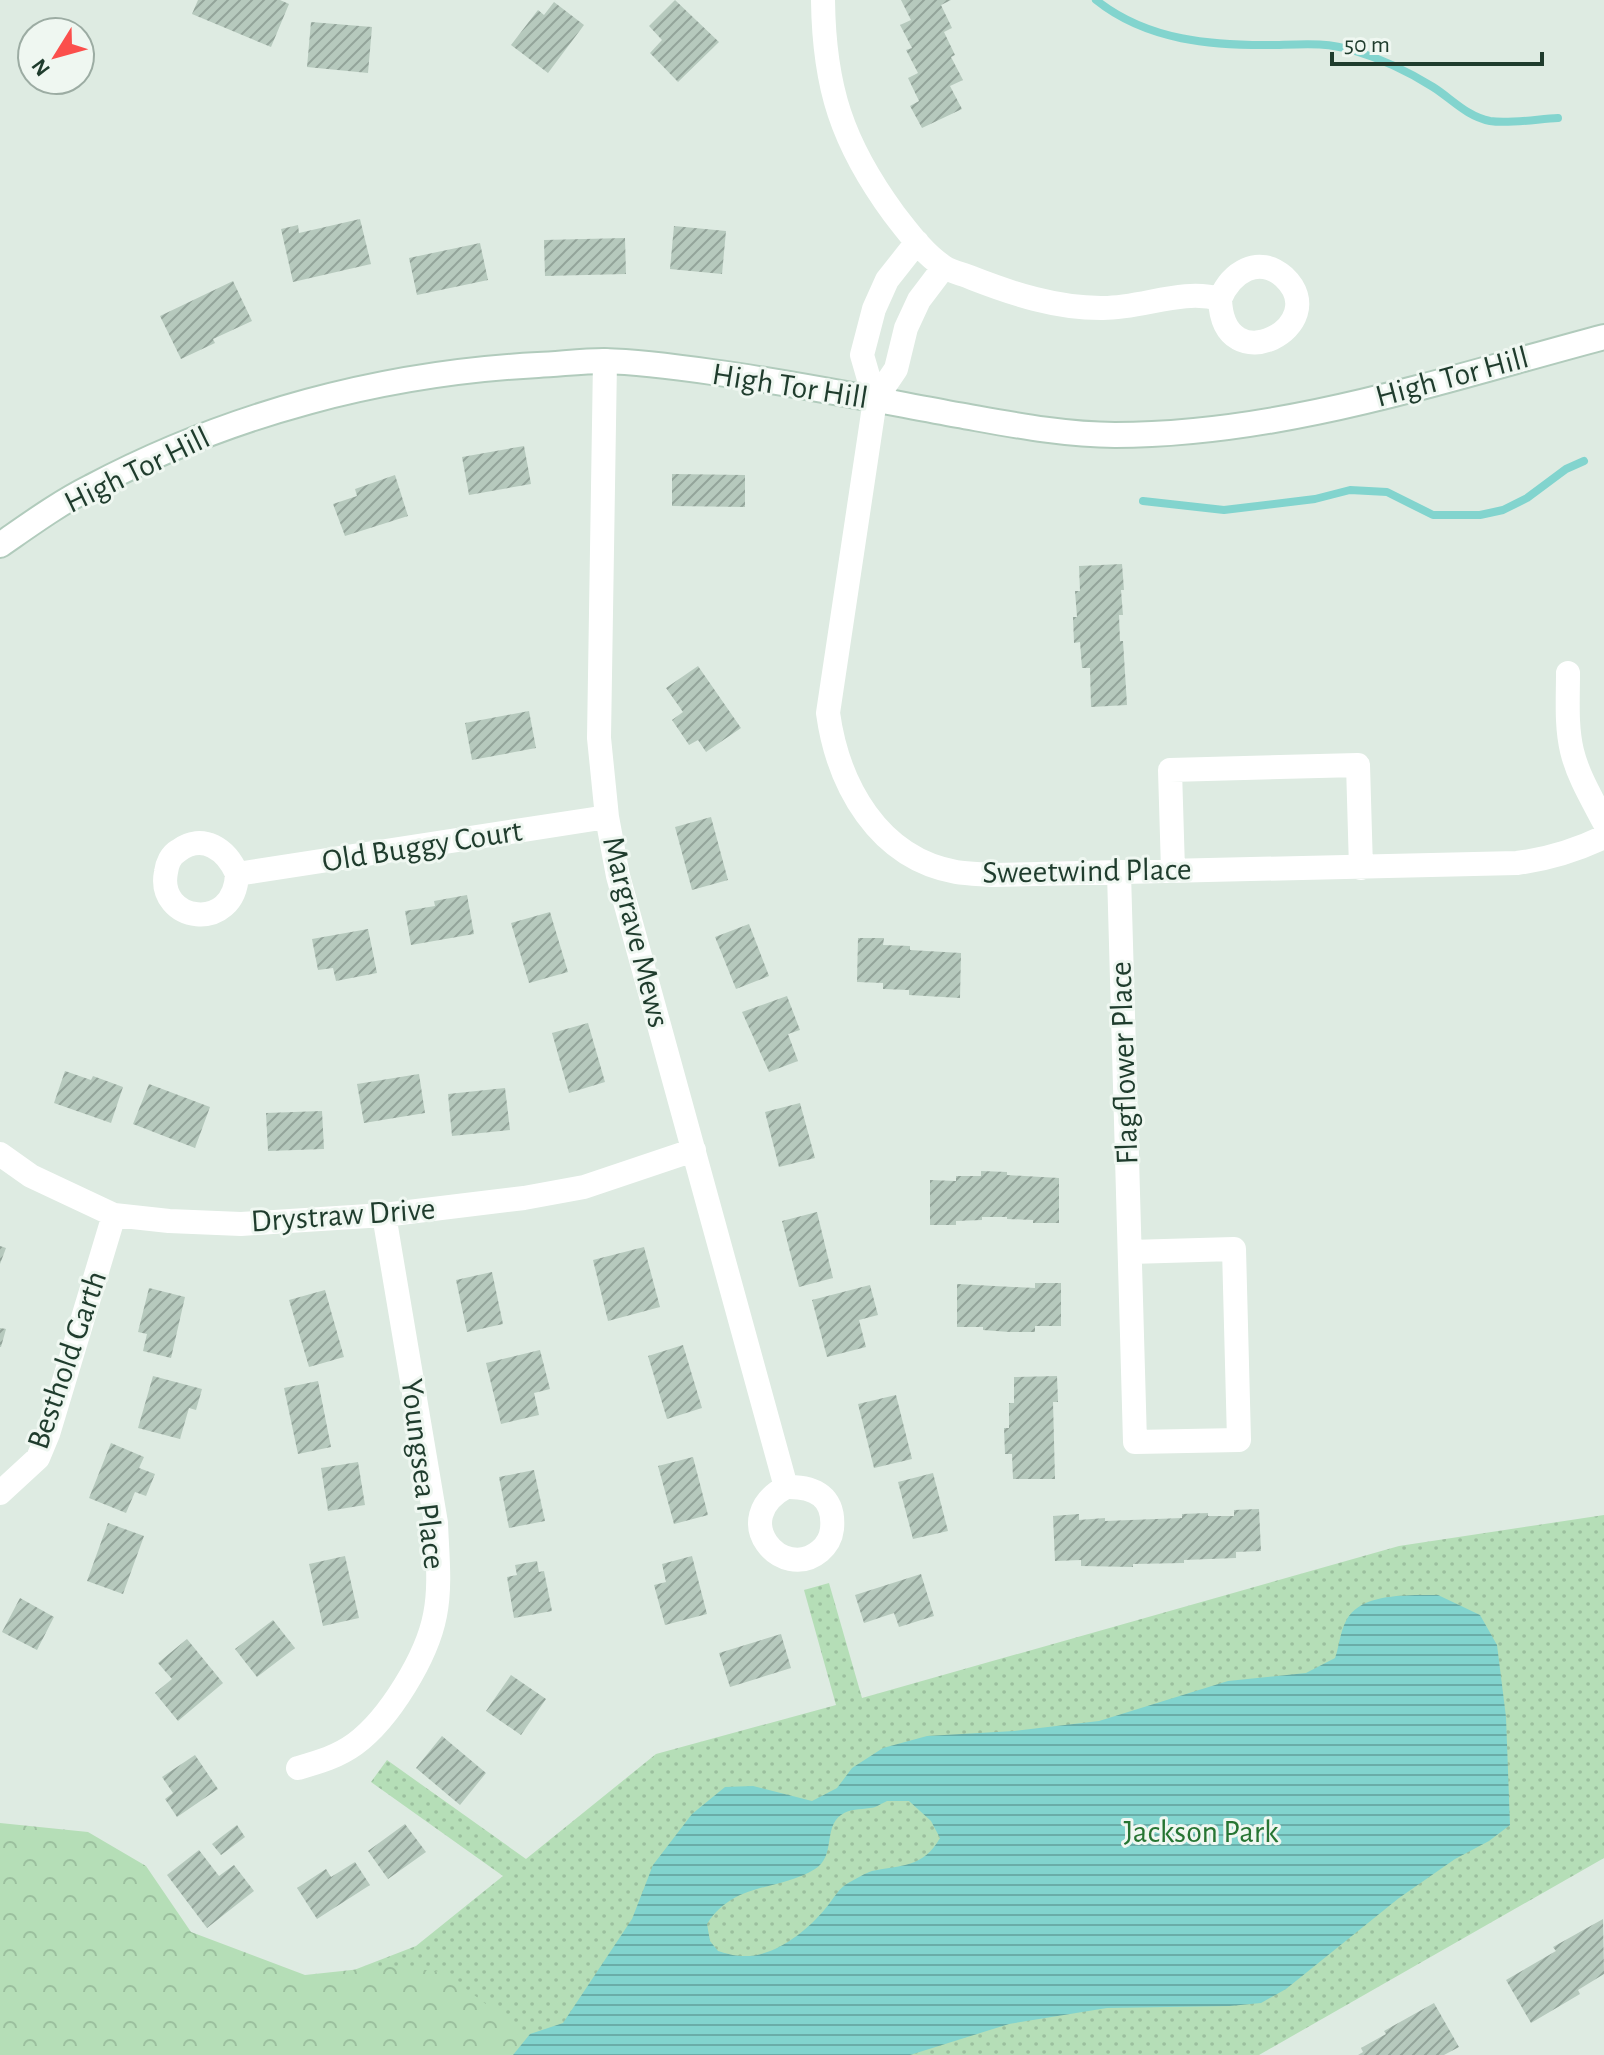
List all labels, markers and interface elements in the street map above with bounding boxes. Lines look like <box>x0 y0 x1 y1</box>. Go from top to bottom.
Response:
north arrow <box>16 16 96 96</box>
scale bar <box>1332 16 1542 66</box>
text: 50 m <box>1344 33 1390 57</box>
text: N <box>27 55 54 80</box>
street label: High Tor Hill <box>1372 341 1532 413</box>
street label: High Tor Hill <box>710 358 870 414</box>
street label: High Tor Hill <box>59 421 215 519</box>
street label: Old Buggy Court <box>320 814 524 878</box>
street label: Margrave Mews <box>597 833 675 1031</box>
street label: Sweetwind Place <box>982 853 1192 889</box>
street label: Flagflower Place <box>1104 961 1144 1165</box>
street label: Drystraw Drive <box>250 1193 436 1237</box>
street label: Besthold Garth <box>22 1267 112 1453</box>
street label: Youngsea Place <box>395 1377 451 1571</box>
park label: Jackson Park <box>1123 1816 1279 1848</box>

